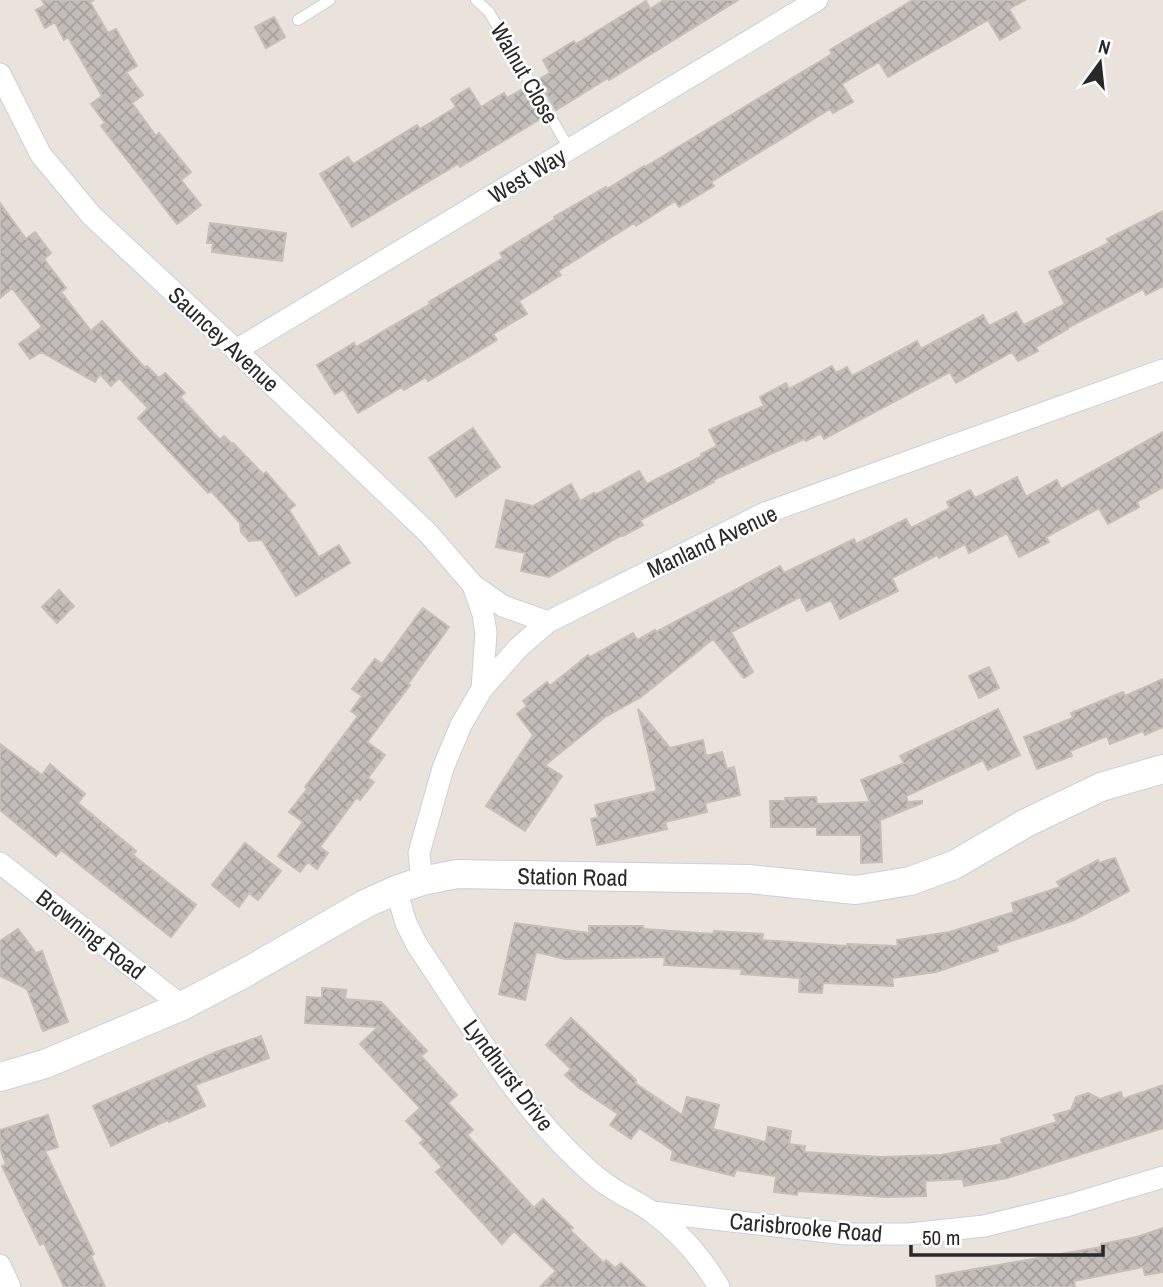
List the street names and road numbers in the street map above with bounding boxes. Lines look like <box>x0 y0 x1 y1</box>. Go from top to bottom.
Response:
street label: Walnut Close <box>484 17 566 129</box>
street label: West Way <box>483 140 572 210</box>
street label: Sauncey Avenue <box>162 279 286 399</box>
street label: Manland Avenue <box>642 497 782 585</box>
street label: Station Road <box>517 860 628 892</box>
street label: Browning Road <box>30 882 152 986</box>
street label: Lyndhurst Drive <box>457 1013 561 1137</box>
street label: Carisbrooke Road <box>728 1205 884 1249</box>

